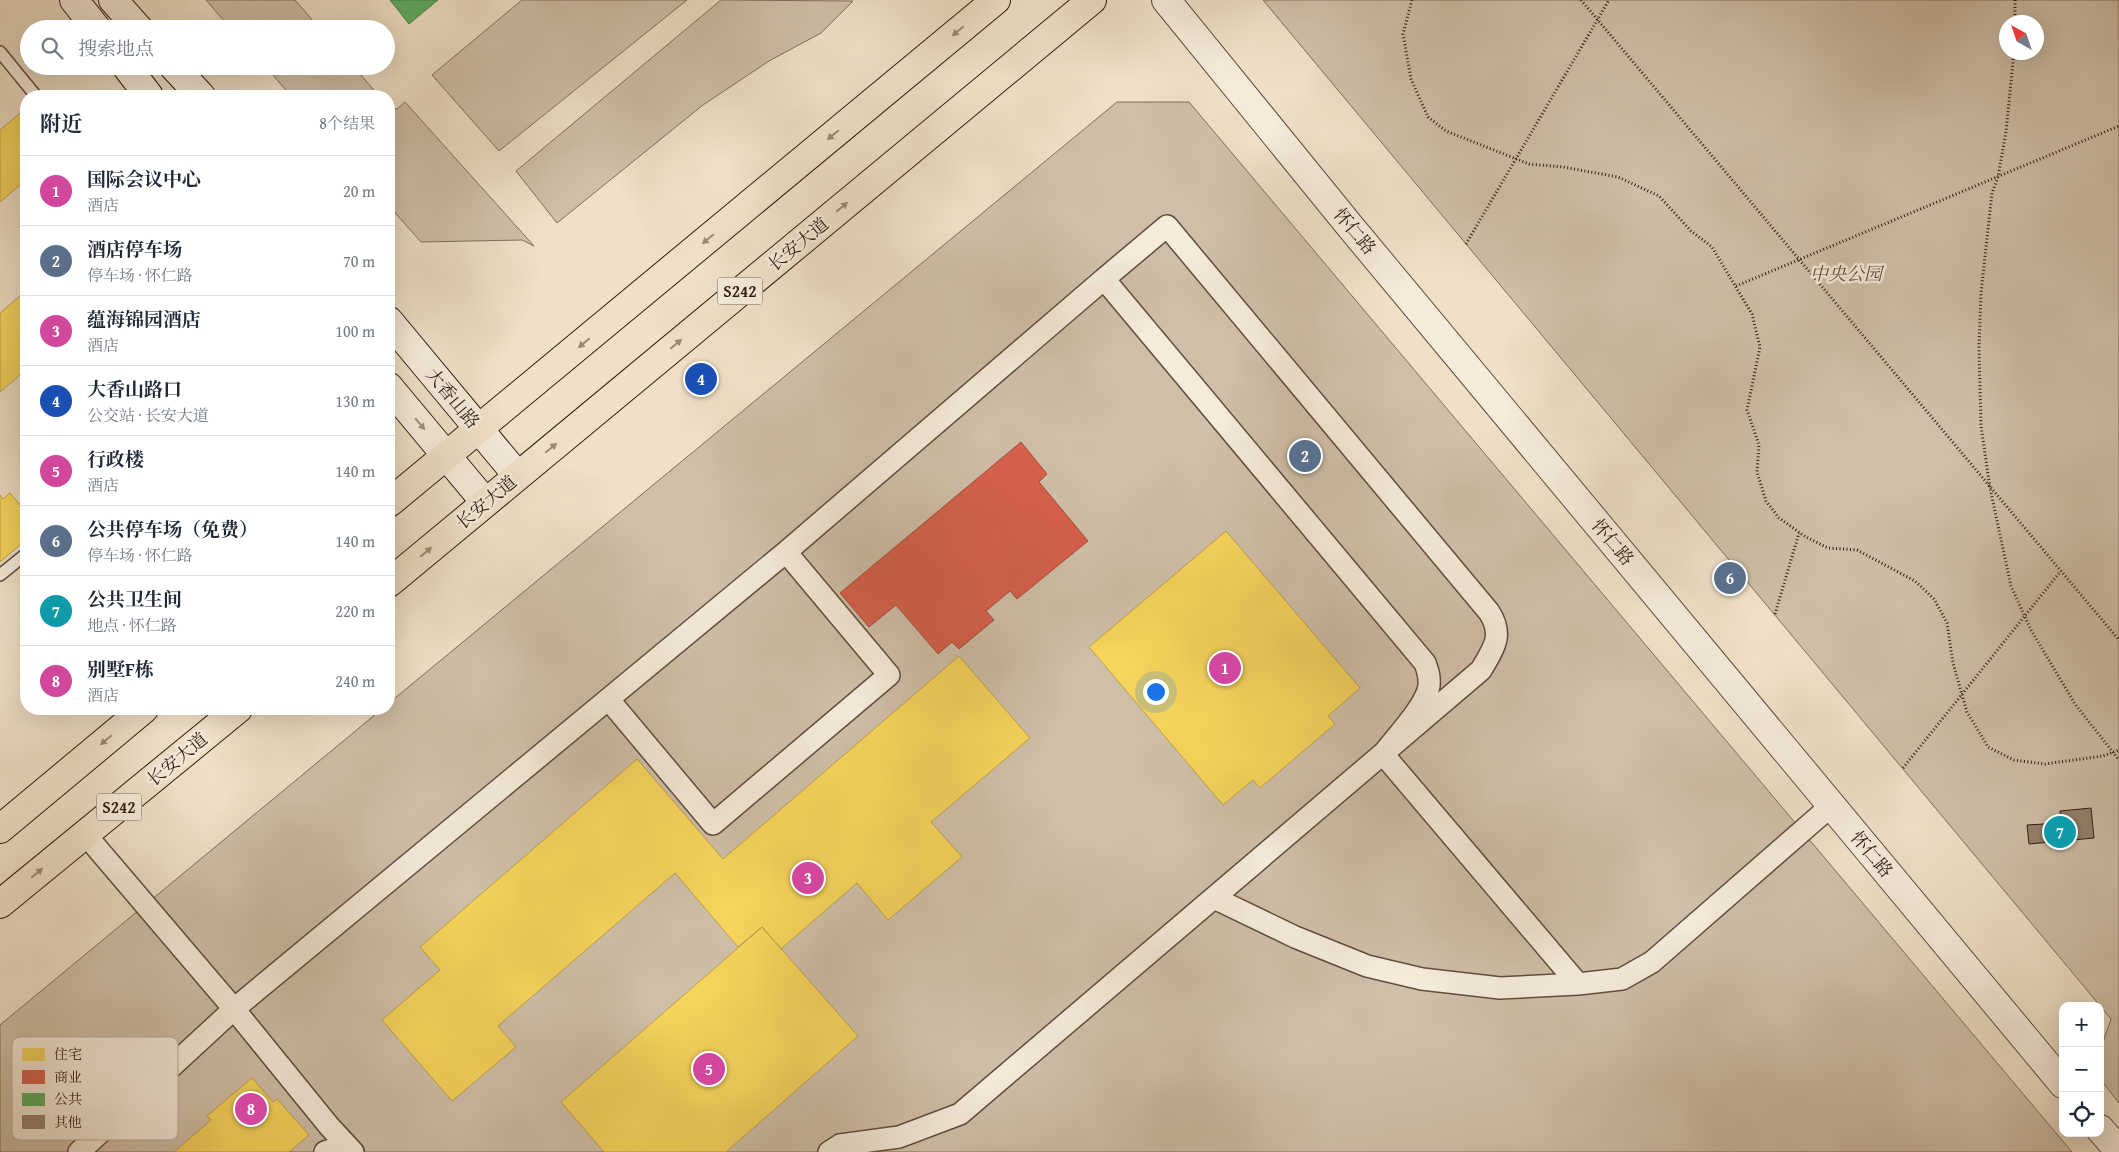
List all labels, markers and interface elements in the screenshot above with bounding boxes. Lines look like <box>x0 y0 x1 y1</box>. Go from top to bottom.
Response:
north arrow <box>1999 15 2044 60</box>
search box <box>20 20 395 75</box>
one-way arrow <box>952 26 965 37</box>
icon: search <box>38 34 66 62</box>
text: 搜索地点 <box>78 34 154 62</box>
text: 附近 <box>40 108 82 139</box>
text: 8个结果 <box>319 111 375 135</box>
one-way arrow <box>827 130 840 141</box>
text: 国际会议中心 <box>87 165 201 193</box>
text: 1 <box>52 179 60 203</box>
text: 20 m <box>343 179 375 203</box>
text: 酒店 <box>87 193 119 217</box>
one-way arrow <box>835 202 848 213</box>
street label: 怀仁路 <box>1327 202 1383 260</box>
street label: 长安大道 <box>762 211 834 277</box>
one-way arrow <box>703 233 715 245</box>
text: 酒店停车场 <box>87 235 182 263</box>
text: 2 <box>52 249 60 273</box>
text: 70 m <box>343 249 375 273</box>
park label: 中央公园 <box>1810 260 1885 287</box>
text: 停车场 · 怀仁路 <box>87 263 193 287</box>
road number: S242 <box>718 278 762 304</box>
text: 蕴海锦园酒店 <box>87 305 201 333</box>
text: 3 <box>52 319 60 343</box>
text: 100 m <box>335 319 375 343</box>
text: 酒店 <box>87 333 119 357</box>
one-way arrow <box>578 337 590 349</box>
one-way arrow <box>669 339 682 350</box>
pin: 4 <box>685 360 717 398</box>
street label: 大香山路 <box>420 362 486 434</box>
text: 大香山路口 <box>87 375 182 403</box>
text: 4 <box>52 389 60 413</box>
text: 130 m <box>335 389 375 413</box>
text: 公交站 · 长安大道 <box>87 403 209 427</box>
one-way arrow <box>414 418 425 430</box>
pin: 2 <box>1289 437 1321 475</box>
one-way arrow <box>544 442 557 453</box>
text: 行政楼 <box>87 445 144 473</box>
text: 5 <box>52 459 60 483</box>
text: 140 m <box>335 459 375 483</box>
street label: 长安大道 <box>450 469 522 535</box>
text: 酒店 <box>87 473 119 497</box>
street label: 怀仁路 <box>1585 513 1641 571</box>
text: 公共停车场（免费） <box>87 515 258 543</box>
text: 6 <box>52 529 60 553</box>
text: 140 m <box>335 529 375 553</box>
text: 停车场 · 怀仁路 <box>87 543 193 567</box>
one-way arrow <box>420 547 432 558</box>
pin: 6 <box>1714 559 1746 597</box>
text: 公共卫生间 <box>87 585 182 613</box>
text: 7 <box>52 599 60 623</box>
text: 220 m <box>335 599 375 623</box>
text: 地点 · 怀仁路 <box>87 613 177 637</box>
pin: 1 <box>1209 649 1241 687</box>
text: 别墅F栋 <box>87 655 154 683</box>
text: 8 <box>52 669 60 693</box>
text: 240 m <box>335 669 375 693</box>
your location <box>1143 679 1169 705</box>
text: 酒店 <box>87 683 119 707</box>
street label: 长安大道 <box>141 726 213 792</box>
one-way arrow <box>101 734 113 746</box>
road number: S242 <box>96 794 142 820</box>
pin: 7 <box>2044 813 2076 851</box>
street label: 怀仁路 <box>1844 825 1900 883</box>
pin: 3 <box>792 859 824 897</box>
one-way arrow <box>31 867 43 879</box>
map controls <box>2059 1002 2104 1137</box>
button: + <box>2059 1002 2104 1047</box>
legend <box>12 1037 178 1140</box>
text: 住宅 <box>54 1044 82 1064</box>
button: − <box>2059 1047 2104 1092</box>
pin: 5 <box>693 1050 725 1088</box>
text: 商业 <box>54 1067 82 1087</box>
text: 公共 <box>54 1089 82 1109</box>
pin: 8 <box>235 1090 267 1128</box>
button: locate <box>2059 1092 2104 1137</box>
text: 其他 <box>54 1112 82 1132</box>

